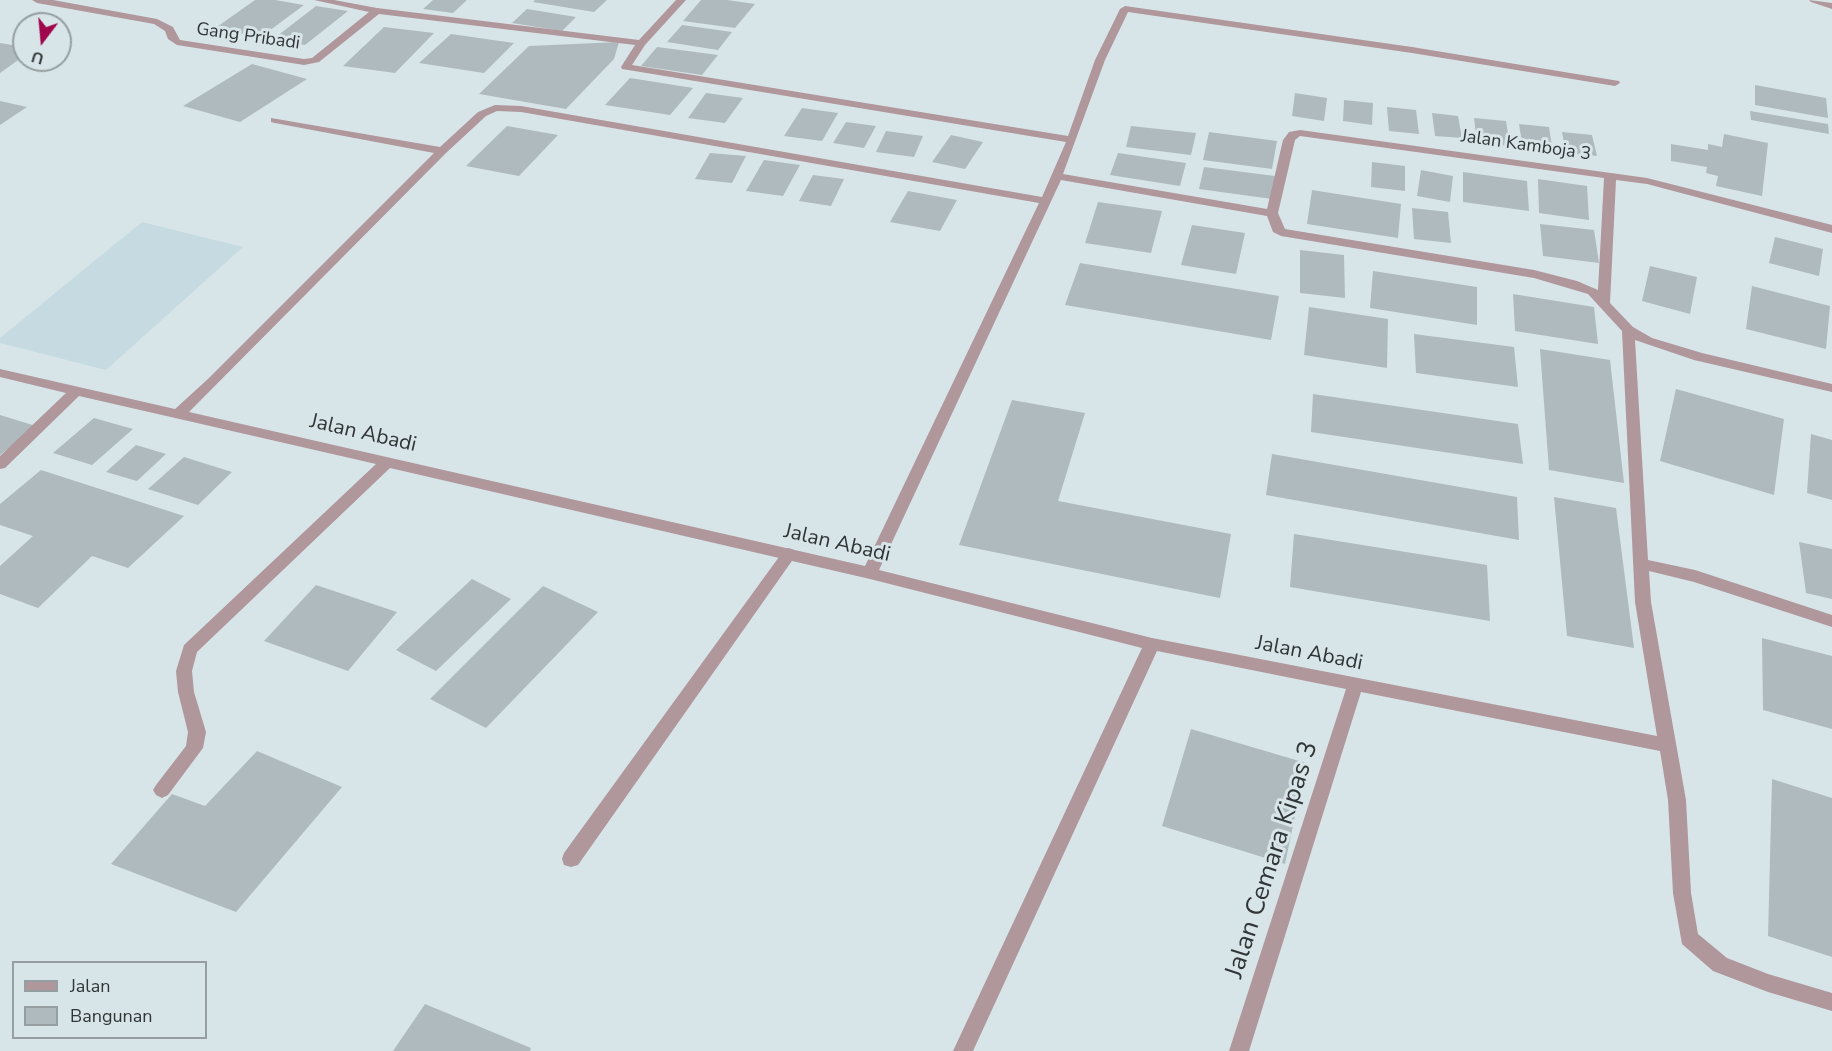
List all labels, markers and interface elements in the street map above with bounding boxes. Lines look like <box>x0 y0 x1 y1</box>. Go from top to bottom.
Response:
north arrow <box>12 12 72 72</box>
street label: Gang Pribadi <box>195 19 301 55</box>
text: U <box>29 45 46 70</box>
street label: Jalan Kamboja 3 <box>1460 126 1592 166</box>
street label: Jalan Abadi <box>307 410 419 458</box>
street label: Jalan Abadi <box>781 520 893 568</box>
street label: Jalan Abadi <box>1253 631 1365 677</box>
street label: Jalan Cemara Kipas 3 <box>1220 738 1326 982</box>
legend <box>12 961 207 1039</box>
text: Jalan <box>70 974 110 998</box>
text: Bangunan <box>70 1004 153 1028</box>

